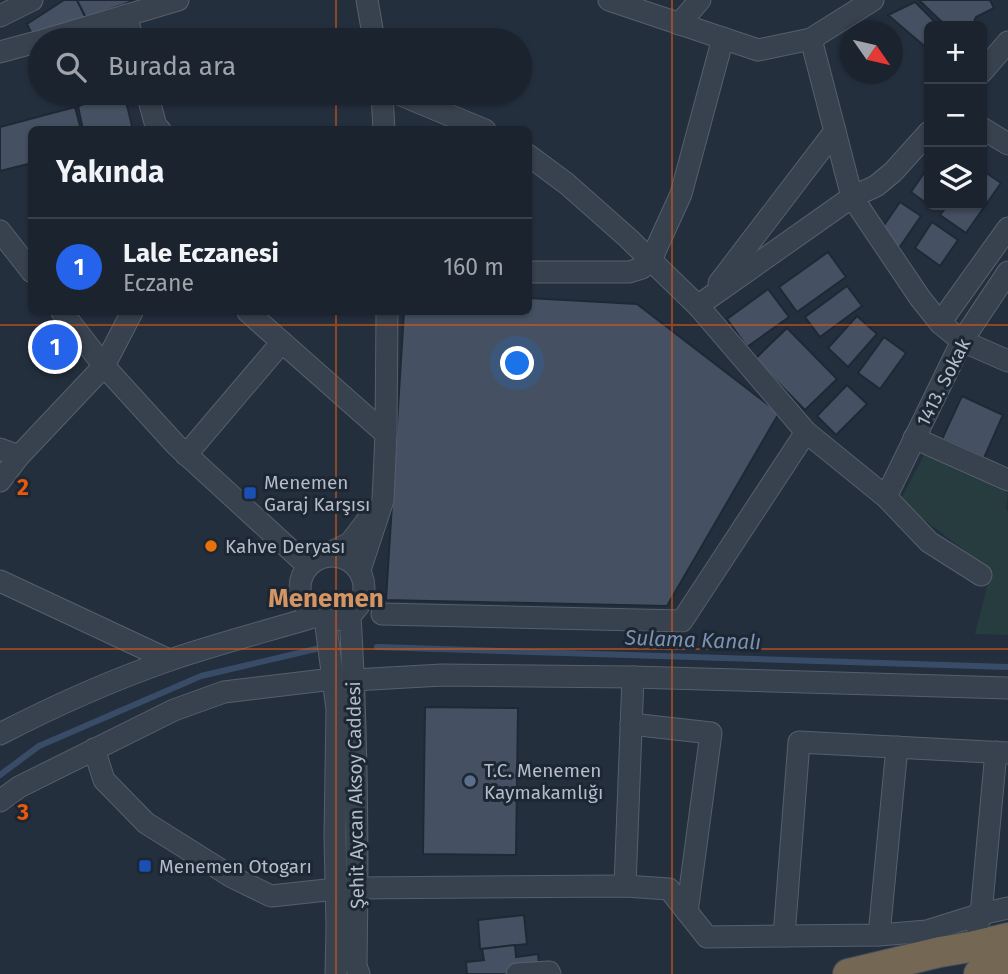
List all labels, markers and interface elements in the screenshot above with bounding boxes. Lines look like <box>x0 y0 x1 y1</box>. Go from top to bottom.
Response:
north arrow <box>840 21 903 84</box>
map controls <box>924 21 987 210</box>
button: + <box>924 21 987 84</box>
search box <box>28 28 532 105</box>
icon: search <box>52 48 90 86</box>
text: Burada ara <box>108 51 236 82</box>
button: − <box>924 84 987 147</box>
button: layers <box>924 147 987 210</box>
text: Yakında <box>56 154 164 190</box>
text: Lale Eczanesi <box>123 238 279 269</box>
text: 1 <box>74 253 84 281</box>
text: 160 m <box>443 253 504 281</box>
text: Eczane <box>123 269 194 297</box>
pin: 1 <box>32 321 78 373</box>
street label: 1413. Sokak <box>912 334 975 430</box>
your location <box>500 346 534 380</box>
place label: Menemen Garaj Karşısı <box>264 471 370 516</box>
text: 2 <box>17 473 29 501</box>
marker: Menemen Garaj Karşısı <box>242 485 258 501</box>
place label: Kahve Deryası <box>225 535 345 558</box>
marker: Kahve Deryası <box>203 538 219 554</box>
district label: Menemen <box>268 583 384 614</box>
water label: Sulama Kanalı <box>623 625 762 655</box>
street label: Şehit Aycan Aksoy Caddesi <box>342 681 369 909</box>
place label: T.C. Menemen Kaymakamlığı <box>484 759 603 804</box>
marker: T.C. Menemen Kaymakamlığı <box>462 773 478 789</box>
text: 3 <box>16 798 29 826</box>
place label: Menemen Otogarı <box>159 855 312 878</box>
marker: Menemen Otogarı <box>137 858 153 874</box>

